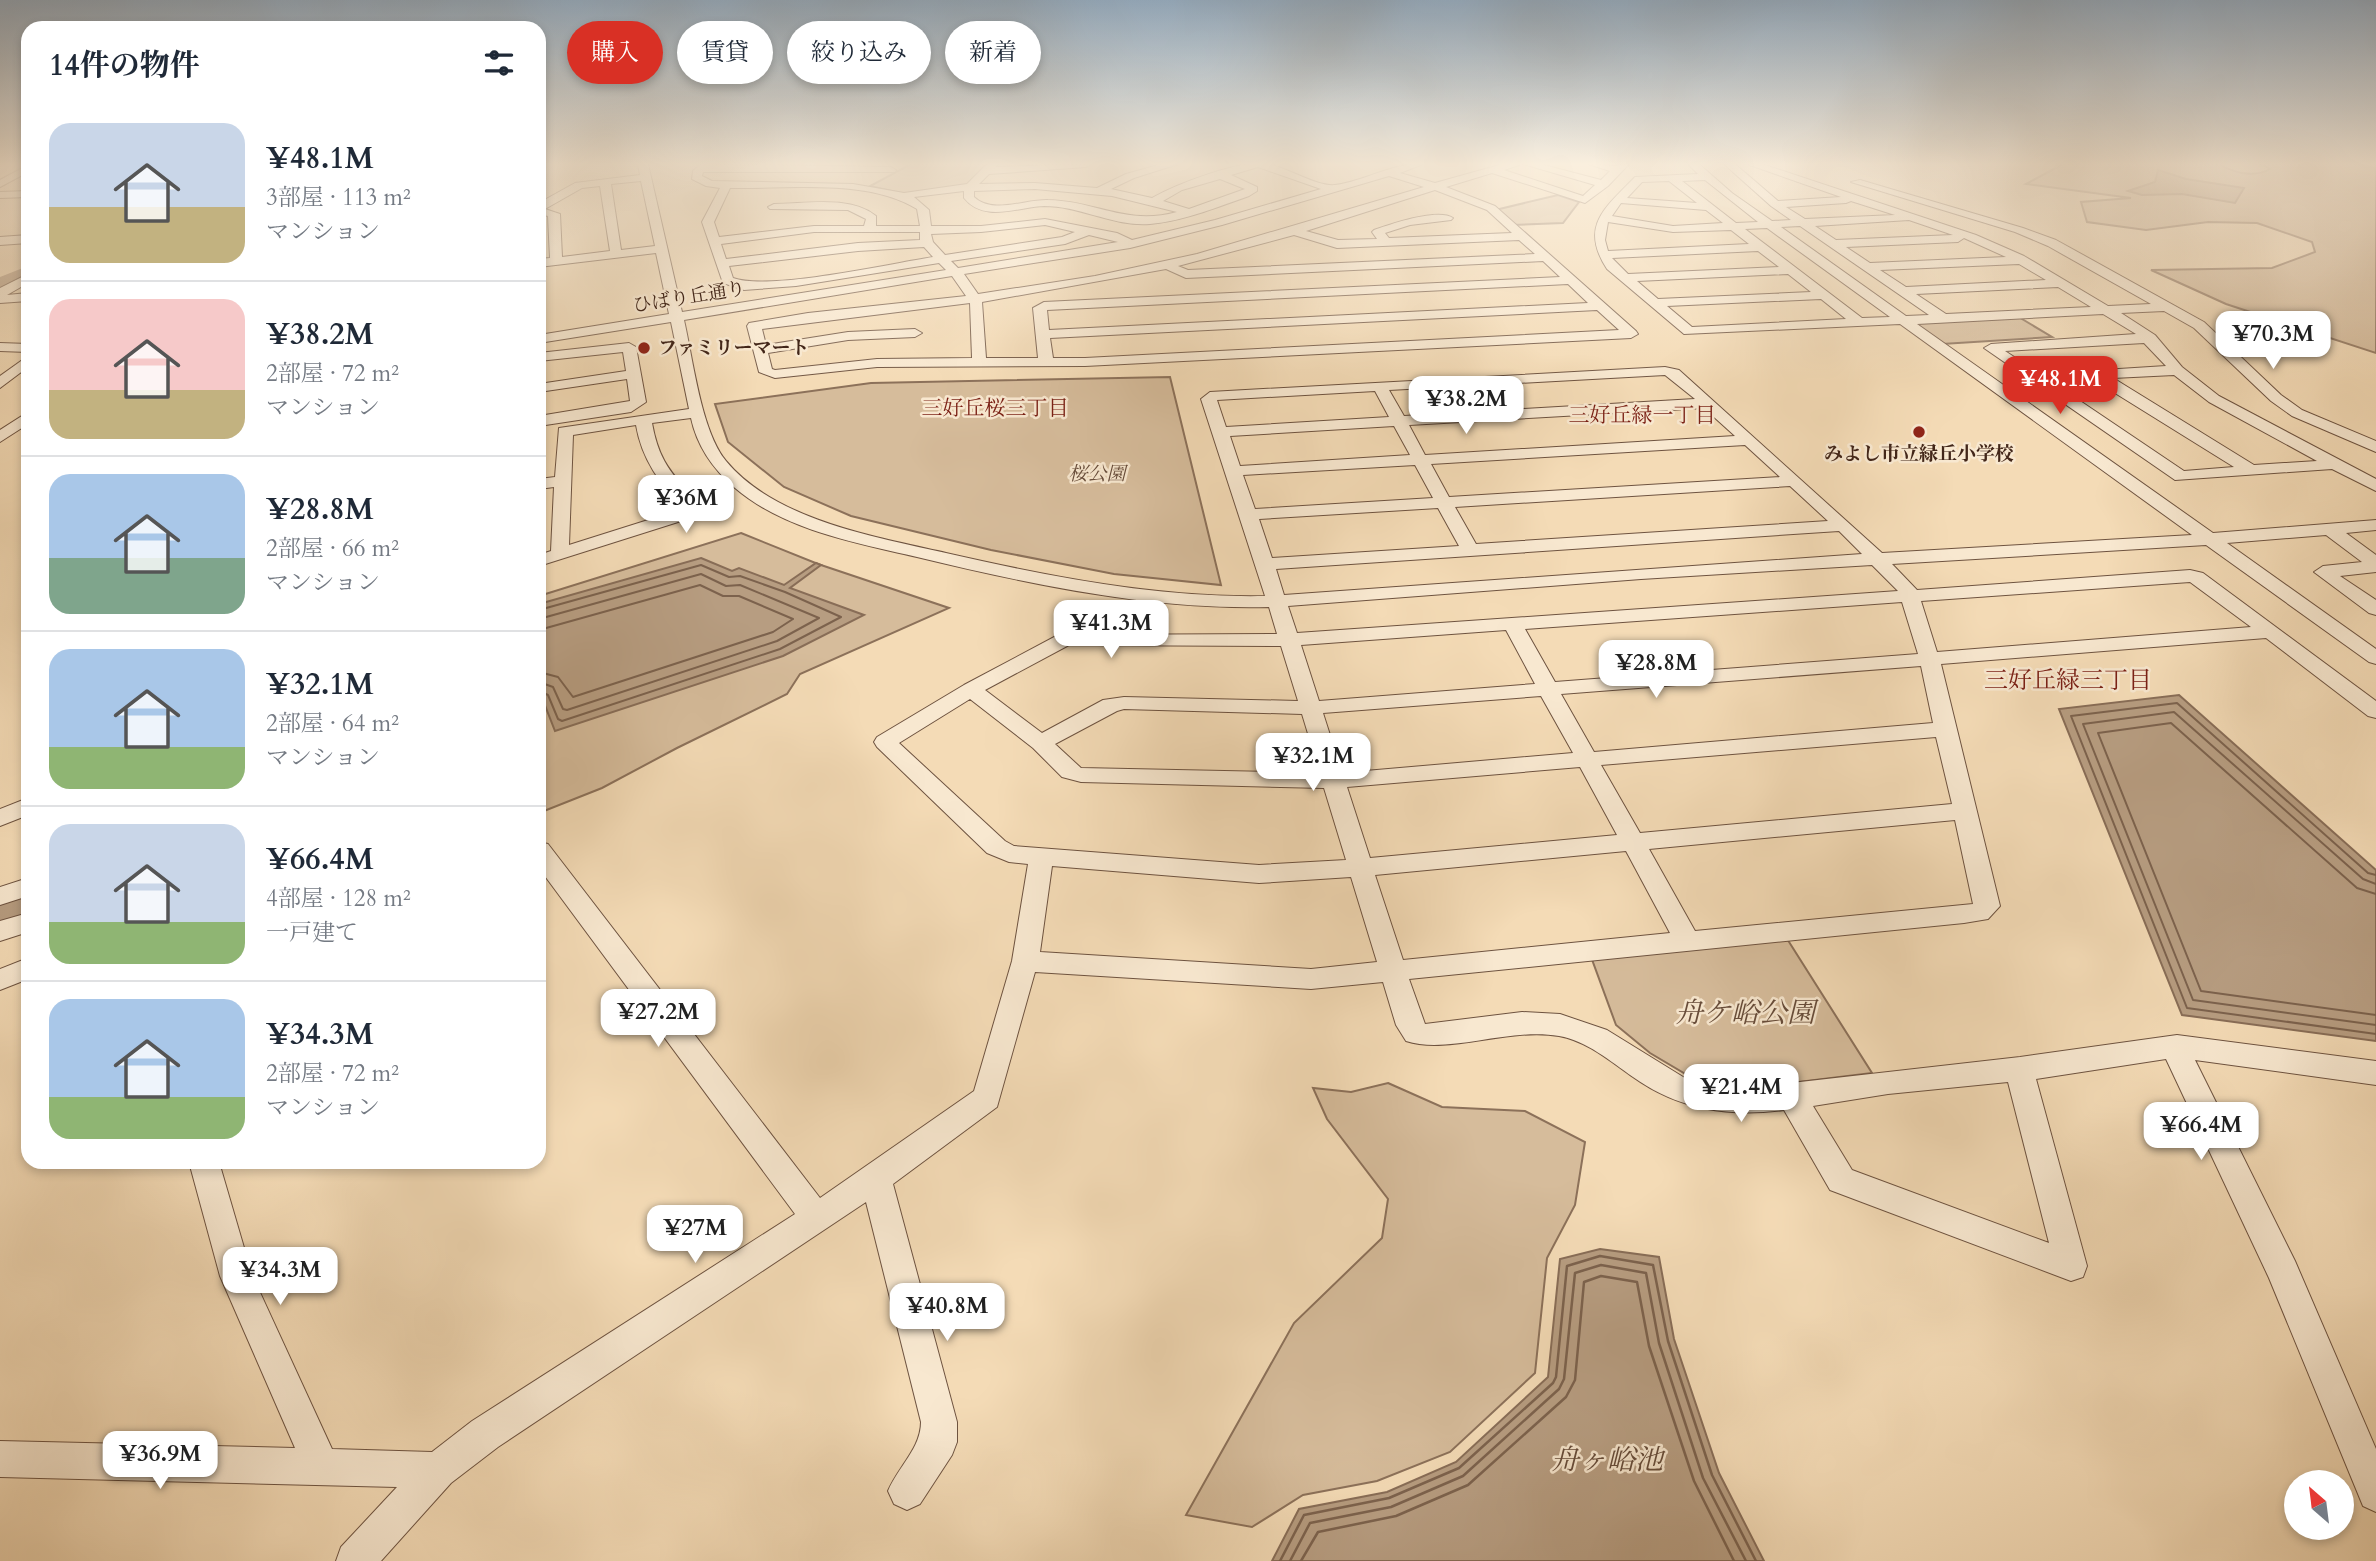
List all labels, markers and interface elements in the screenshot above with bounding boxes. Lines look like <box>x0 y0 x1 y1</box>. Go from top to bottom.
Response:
chip: 購入 <box>567 21 663 84</box>
chip: 賃貸 <box>677 21 773 84</box>
chip: 絞り込み <box>787 21 931 84</box>
chip: 新着 <box>945 21 1041 84</box>
icon: filters <box>480 44 518 82</box>
text: 14件の物件 <box>49 45 200 86</box>
text: ¥48.1M <box>266 138 374 179</box>
icon: home <box>105 151 189 235</box>
text: 3部屋 · 113 m² <box>266 182 411 213</box>
text: マンション <box>266 216 380 247</box>
street label: ひばり丘通り <box>631 275 747 319</box>
pin: ¥70.3M <box>2216 312 2330 371</box>
text: ¥38.2M <box>266 314 374 355</box>
text: ¥70.3M <box>2232 318 2314 349</box>
icon: home <box>105 327 189 411</box>
place label: ファミリーマート <box>658 335 810 361</box>
marker: ファミリーマート <box>636 340 652 356</box>
pin: ¥48.1M <box>2003 356 2117 416</box>
text: 2部屋 · 72 m² <box>266 358 399 389</box>
text: ¥48.1M <box>2019 363 2101 394</box>
pin: ¥38.2M <box>1409 376 1523 436</box>
text: ¥38.2M <box>1425 383 1507 414</box>
text: マンション <box>266 392 380 423</box>
district label: 三好丘桜三丁目 <box>922 394 1069 423</box>
district label: 三好丘緑一丁目 <box>1569 401 1716 430</box>
marker: みよし市立緑丘小学校 <box>1911 424 1927 440</box>
place label: みよし市立緑丘小学校 <box>1824 441 2014 467</box>
park label: 桜公園 <box>1068 461 1128 487</box>
pin: ¥36M <box>645 476 727 535</box>
text: ¥36M <box>654 482 718 513</box>
text: ¥28.8M <box>266 489 374 530</box>
icon: home <box>105 502 189 586</box>
text: 2部屋 · 66 m² <box>266 533 399 564</box>
text: マンション <box>266 567 380 598</box>
pin: ¥41.3M <box>1054 600 1168 660</box>
text: ¥41.3M <box>1070 607 1152 638</box>
pin: ¥28.8M <box>1599 640 1713 700</box>
text: ¥28.8M <box>1615 647 1697 678</box>
text: ¥32.1M <box>266 664 374 705</box>
district label: 三好丘緑三丁目 <box>1984 664 2152 697</box>
icon: home <box>105 677 189 761</box>
text: 2部屋 · 64 m² <box>266 708 399 739</box>
pin: ¥32.1M <box>1256 734 1370 793</box>
text: ¥32.1M <box>1272 740 1354 771</box>
text: マンション <box>266 742 380 773</box>
text: ¥66.4M <box>266 839 374 880</box>
icon: home <box>105 852 189 936</box>
text: 4部屋 · 128 m² <box>266 883 411 914</box>
text: 一戸建て <box>266 917 358 948</box>
pin: ¥27.2M <box>601 990 715 1049</box>
park label: 舟ケ峪公園 <box>1675 994 1819 1032</box>
text: ¥27.2M <box>617 996 699 1027</box>
text: ¥34.3M <box>266 1014 374 1055</box>
icon: home <box>105 1027 189 1111</box>
text: 2部屋 · 72 m² <box>266 1058 399 1089</box>
pin: ¥21.4M <box>1684 1064 1798 1124</box>
text: ¥21.4M <box>1700 1071 1782 1102</box>
text: マンション <box>266 1092 380 1123</box>
pin: ¥66.4M <box>2144 1102 2258 1162</box>
text: ¥66.4M <box>2160 1109 2242 1140</box>
pin: ¥27M <box>654 1206 736 1265</box>
text: ¥27M <box>663 1212 727 1243</box>
pin: ¥34.3M <box>223 1248 337 1307</box>
text: ¥34.3M <box>239 1254 321 1285</box>
pin: ¥40.8M <box>890 1284 1004 1343</box>
text: ¥40.8M <box>906 1290 988 1321</box>
pin: ¥36.9M <box>103 1432 217 1491</box>
text: ¥36.9M <box>119 1438 201 1469</box>
water label: 舟ヶ峪池 <box>1551 1441 1666 1479</box>
north arrow <box>2284 1470 2354 1540</box>
map controls <box>2284 1470 2354 1540</box>

